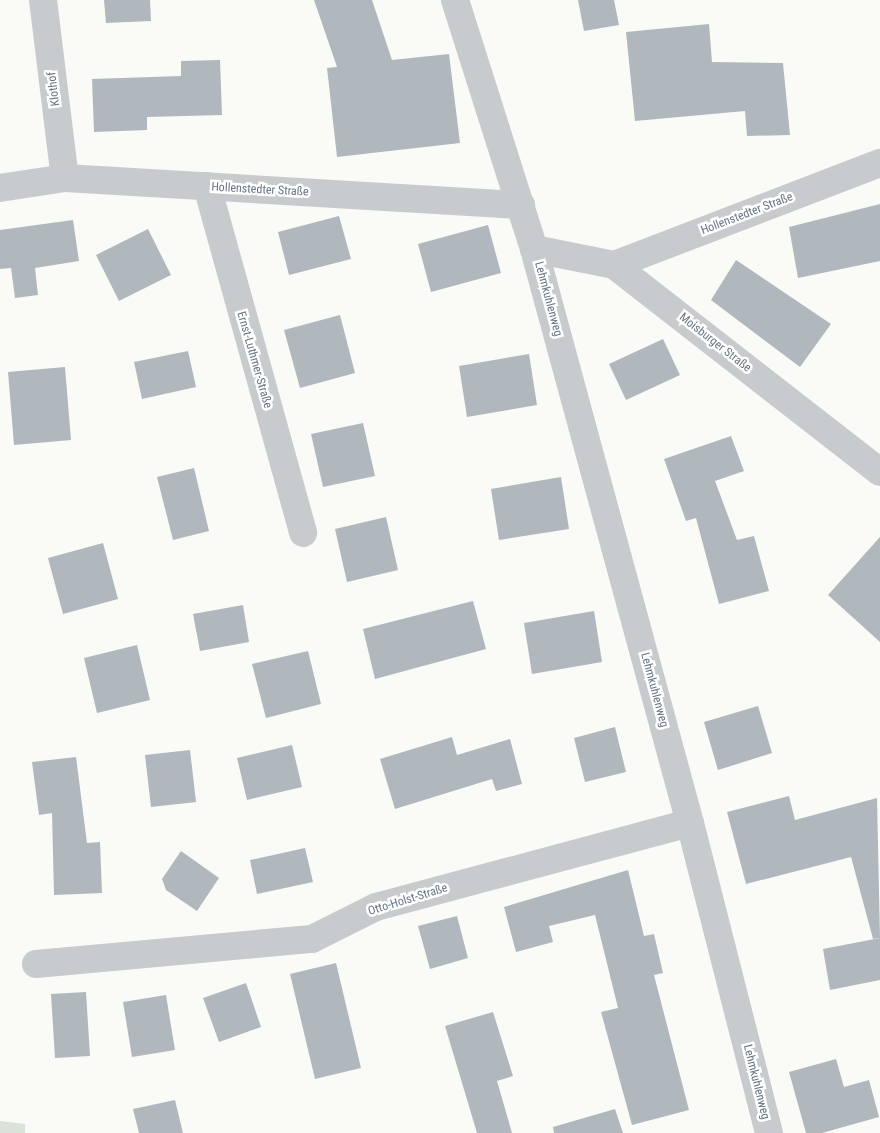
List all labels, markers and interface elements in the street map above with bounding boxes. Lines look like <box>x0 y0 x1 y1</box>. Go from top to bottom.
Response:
street label: Klothof <box>45 71 63 107</box>
street label: Hollenstedter Straße <box>211 180 309 200</box>
street label: Hollenstedter Straße <box>699 190 795 238</box>
street label: Lehmkuhlenweg <box>531 260 565 338</box>
street label: Ernst-Luthmer-Straße <box>233 310 275 410</box>
street label: Moisburger Straße <box>676 310 754 376</box>
street label: Lehmkuhlenweg <box>637 651 671 729</box>
street label: Otto-Holst-Straße <box>367 881 449 919</box>
street label: Lehmkuhlenweg <box>740 1043 772 1121</box>

